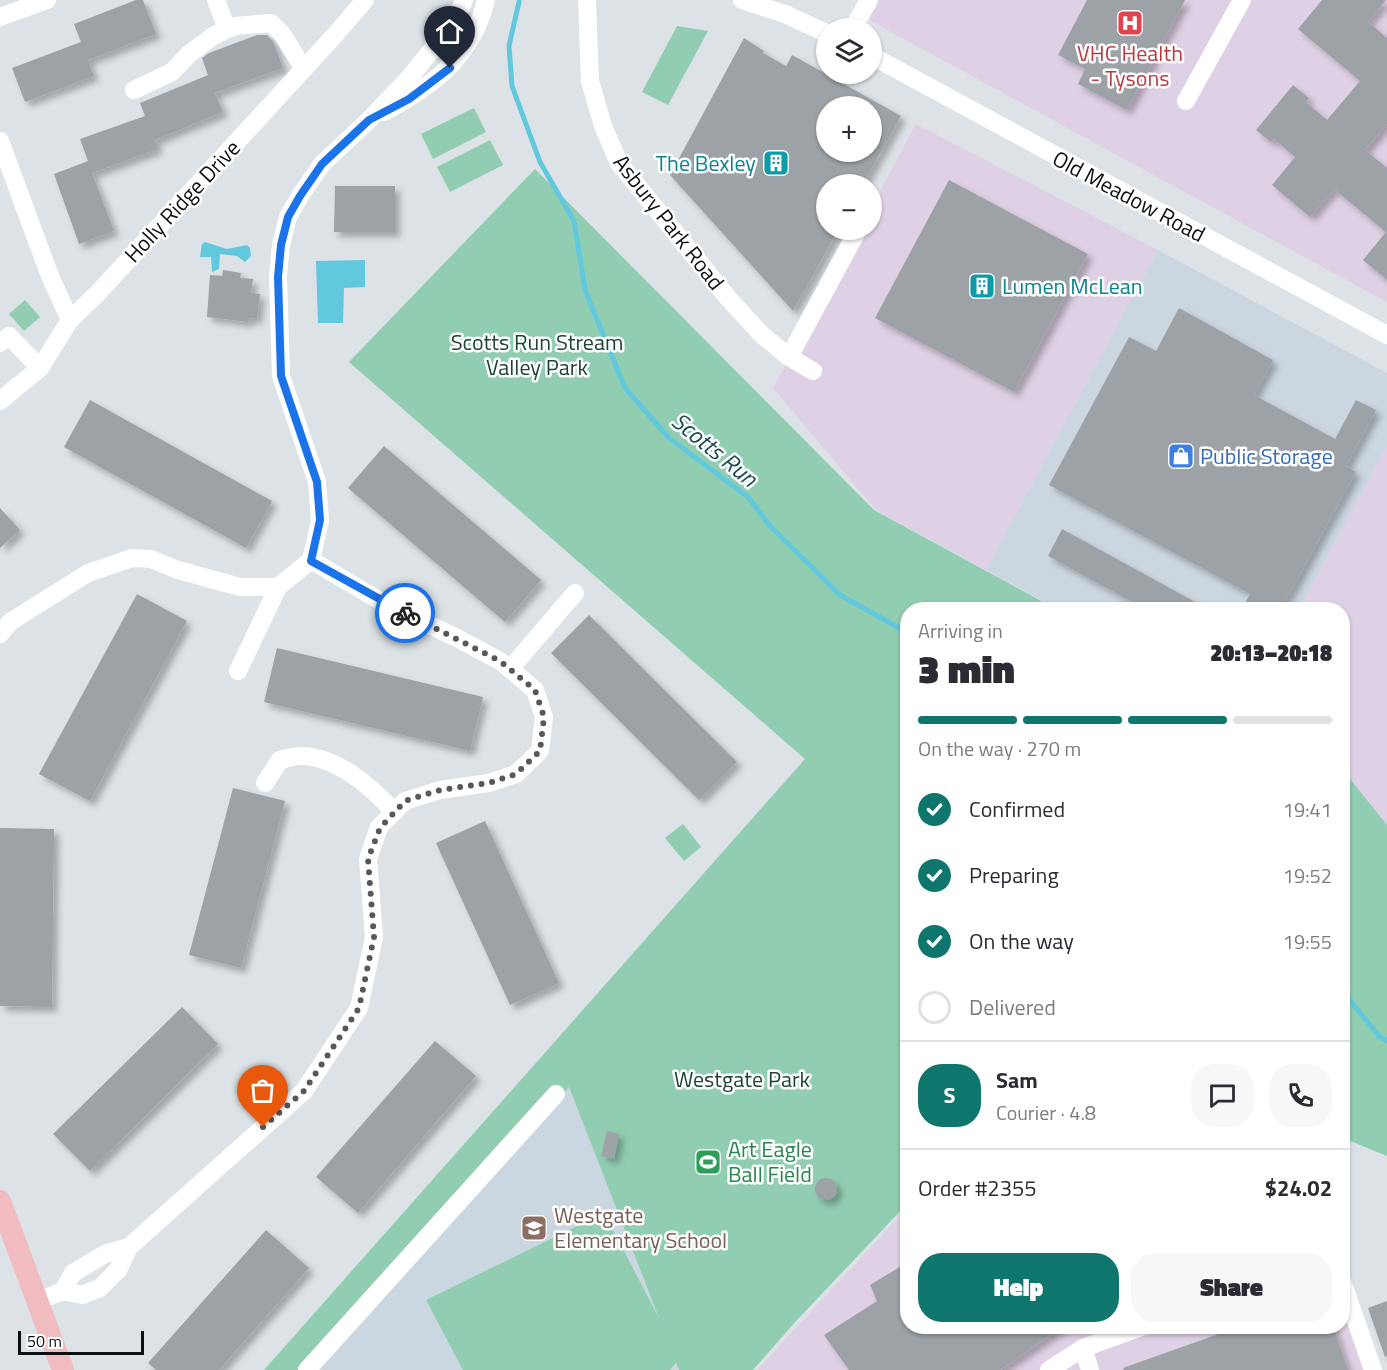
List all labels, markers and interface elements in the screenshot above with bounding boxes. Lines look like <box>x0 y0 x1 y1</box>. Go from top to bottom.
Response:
pin <box>424 6 475 68</box>
hospital icon: VHC Health - Tysons <box>1115 8 1145 38</box>
icon: home <box>433 15 466 48</box>
map controls <box>816 18 882 240</box>
button: layers <box>816 18 882 84</box>
place label: VHC Health - Tysons <box>1077 36 1183 95</box>
button: + <box>816 96 882 162</box>
street label: Holly Ridge Drive <box>116 132 248 270</box>
street label: Old Meadow Road <box>1046 141 1212 251</box>
place label: The Bexley <box>656 146 756 180</box>
street label: Asbury Park Road <box>605 147 733 297</box>
building icon: The Bexley <box>761 148 791 178</box>
button: − <box>816 174 882 240</box>
place label: Lumen McLean <box>1002 269 1143 303</box>
building icon: Lumen McLean <box>967 271 997 301</box>
park label: Scotts Run Stream Valley Park <box>451 325 623 384</box>
water label: Scotts Run <box>664 403 767 496</box>
place label: Public Storage <box>1200 439 1333 473</box>
shop icon: Public Storage <box>1166 441 1196 471</box>
courier <box>375 583 435 643</box>
icon: bike <box>389 597 422 630</box>
text: Arriving in <box>918 615 1003 646</box>
text: 20:13–20:18 <box>1210 636 1332 670</box>
text: 3 min <box>918 639 1015 698</box>
text: On the way · 270 m <box>918 733 1081 764</box>
text: Confirmed <box>969 792 1065 826</box>
icon: check <box>918 793 951 826</box>
text: 19:41 <box>1283 794 1332 825</box>
text: Preparing <box>969 858 1059 892</box>
icon: check <box>918 859 951 892</box>
text: 19:52 <box>1283 860 1332 891</box>
text: On the way <box>969 924 1074 958</box>
icon: check <box>918 925 951 958</box>
text: 19:55 <box>1283 926 1332 957</box>
text: Delivered <box>969 990 1056 1024</box>
park label: Westgate Park <box>674 1062 811 1096</box>
text: Sam <box>996 1063 1038 1097</box>
button: chat <box>1191 1064 1254 1127</box>
button: phone <box>1269 1064 1332 1127</box>
pin <box>237 1065 288 1127</box>
icon: bag <box>246 1074 279 1107</box>
text: S <box>944 1078 955 1112</box>
text: Courier · 4.8 <box>996 1097 1096 1128</box>
place label: Art Eagle Ball Field <box>728 1132 812 1191</box>
sports icon: Art Eagle Ball Field <box>693 1147 723 1177</box>
text: Order #2355 <box>918 1171 1037 1205</box>
text: $24.02 <box>1265 1171 1332 1205</box>
place label: Westgate Elementary School <box>554 1198 727 1257</box>
school or university icon: Westgate Elementary School <box>519 1213 549 1243</box>
button: Help <box>918 1253 1119 1322</box>
button: Share <box>1131 1253 1332 1322</box>
scale bar <box>18 1328 144 1356</box>
text: 50 m <box>27 1329 62 1353</box>

